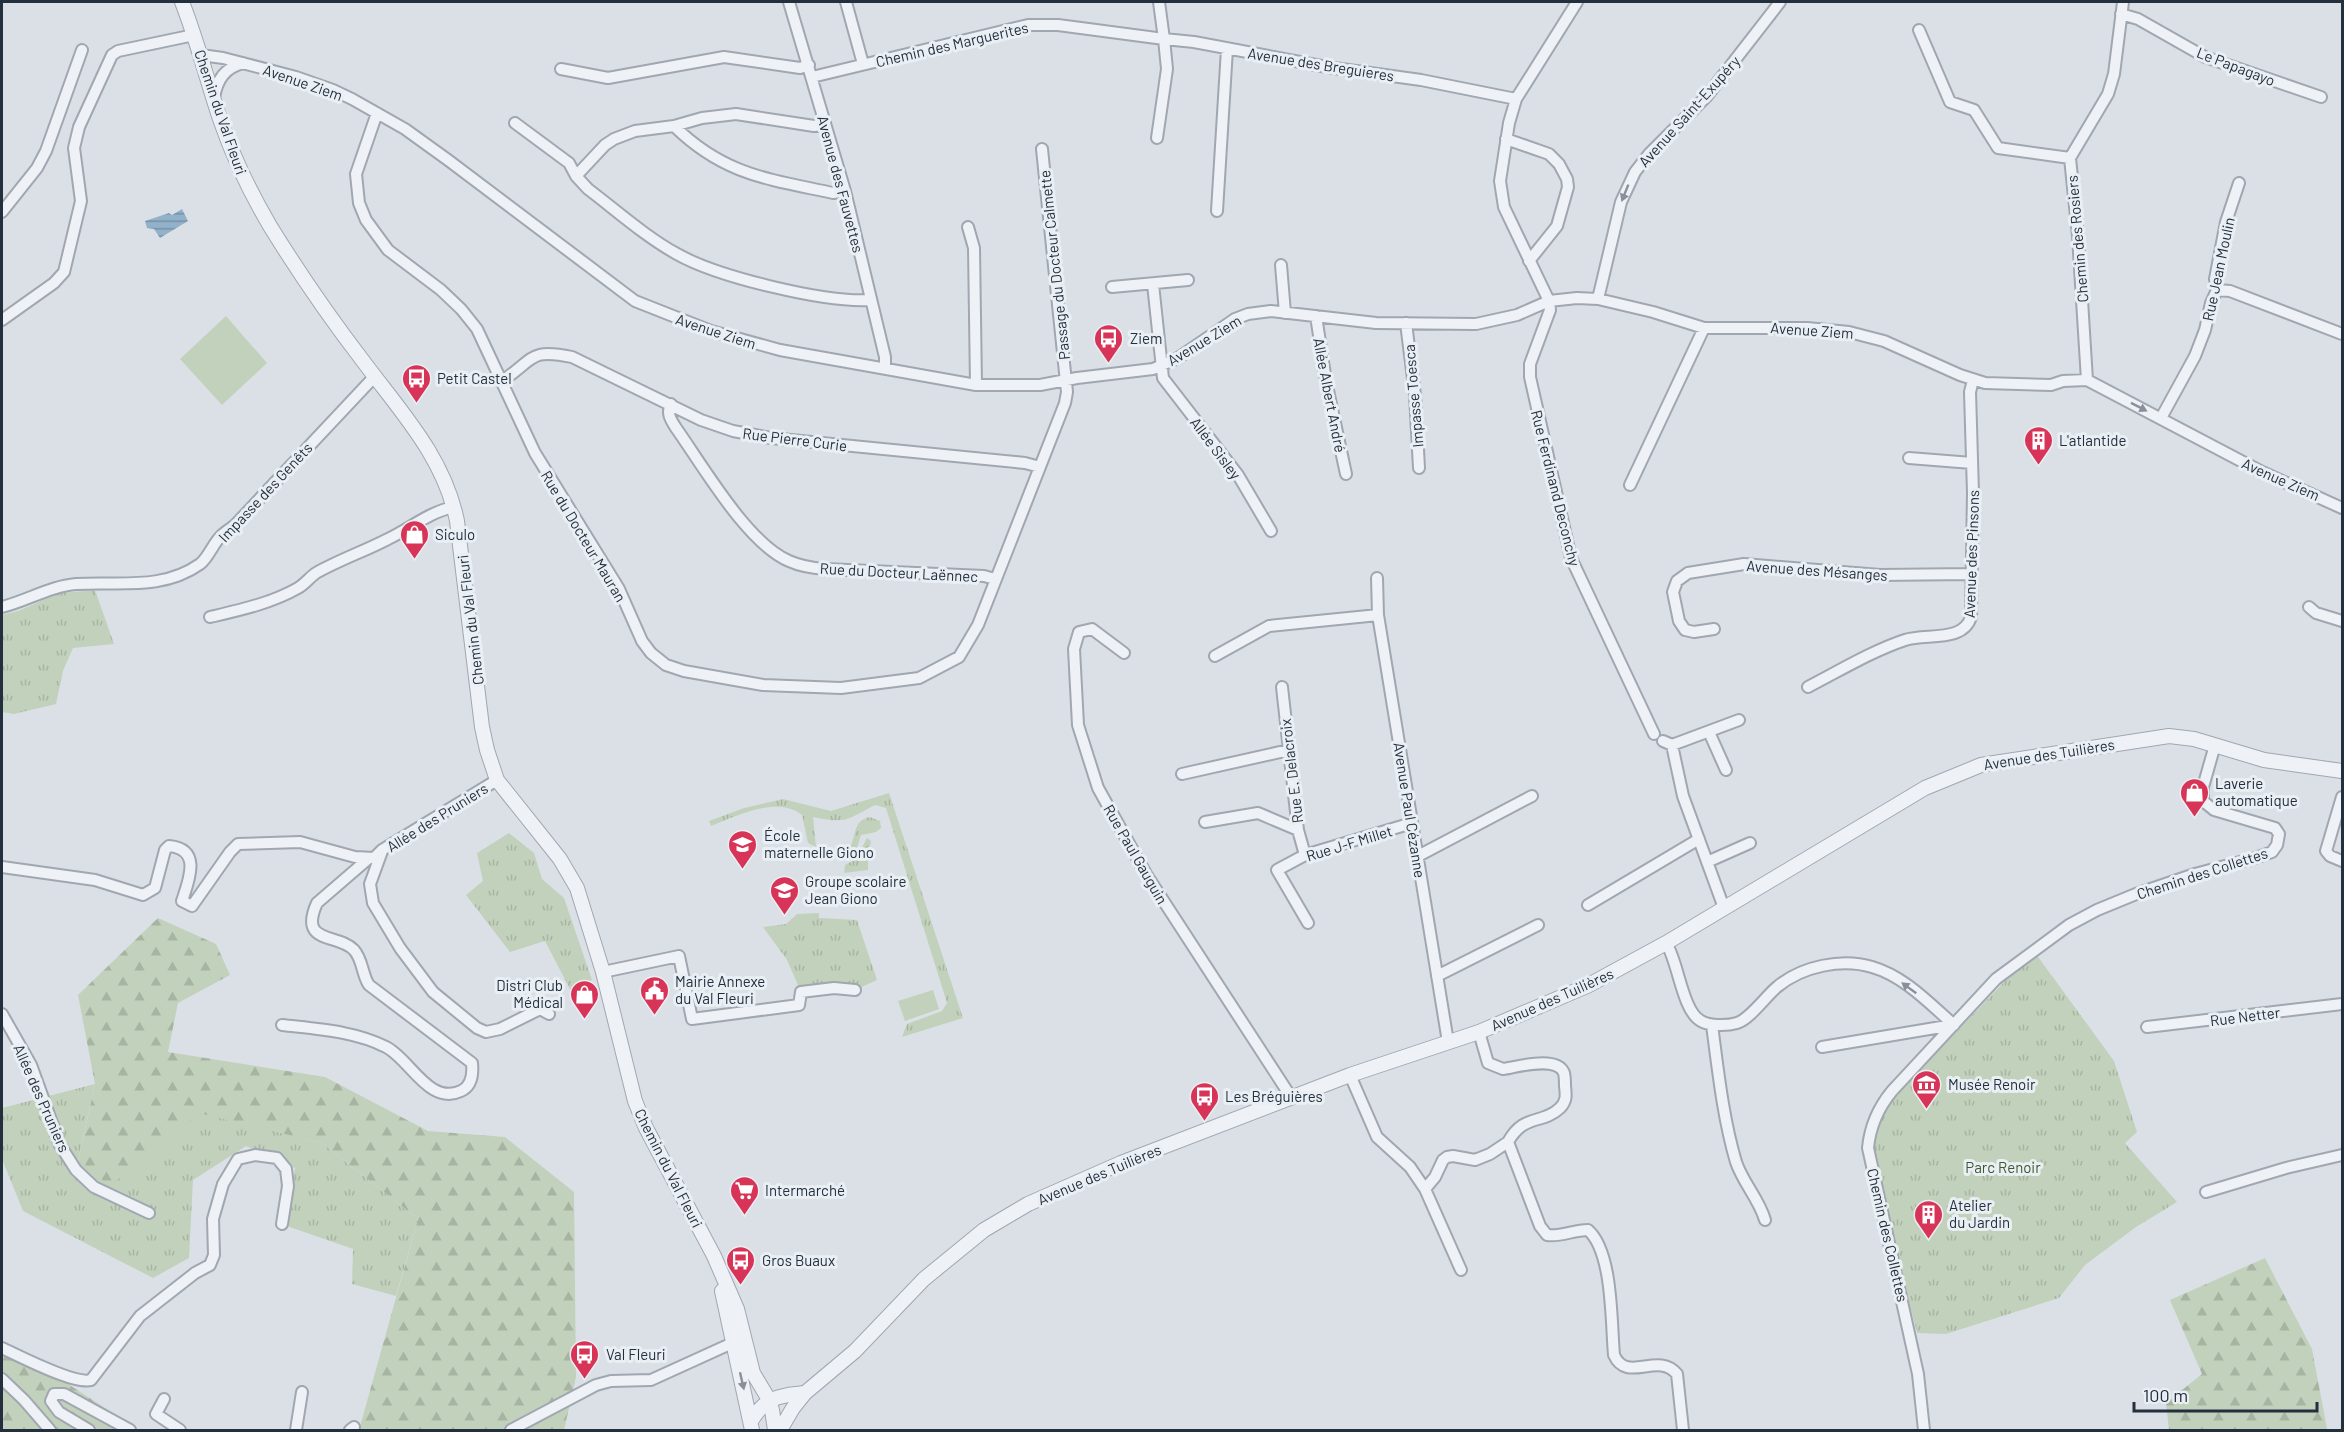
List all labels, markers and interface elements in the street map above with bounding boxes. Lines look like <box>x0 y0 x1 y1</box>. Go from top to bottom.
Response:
street label: Chemin des Marguerites <box>874 18 1030 70</box>
street label: Le Papagayo <box>2194 43 2278 89</box>
street label: Avenue des Breguieres <box>1246 44 1396 84</box>
street label: Chemin du Val Fleuri <box>191 47 251 177</box>
street label: Avenue Saint-Exupéry <box>1634 52 1744 170</box>
street label: Avenue Ziem <box>261 60 345 104</box>
street label: Avenue des Fauvettes <box>814 113 868 255</box>
street label: Passage du Docteur Calmette <box>1035 169 1073 361</box>
street label: Chemin des Rosiers <box>2062 175 2092 303</box>
one-way arrow <box>1620 184 1629 202</box>
street label: Rue Jean Moulin <box>2198 215 2238 323</box>
street label: Avenue Ziem <box>674 310 758 352</box>
street label: Avenue Ziem <box>1164 311 1244 369</box>
street label: Avenue Ziem <box>1770 318 1854 342</box>
bus stop icon: Ziem <box>1093 322 1125 364</box>
place label: Ziem <box>1130 329 1162 347</box>
street label: Allée Albert André <box>1310 336 1350 454</box>
street label: Impasse Toesca <box>1400 344 1426 448</box>
bus stop icon: Petit Castel <box>400 362 432 404</box>
place label: Petit Castel <box>437 369 512 387</box>
one-way arrow <box>2131 402 2148 412</box>
street label: Rue Ferdinand Deconchy <box>1528 408 1584 568</box>
street label: Allée Sisley <box>1187 413 1245 483</box>
street label: Rue Pierre Curie <box>742 424 848 454</box>
building icon: L'atlantide <box>2022 424 2054 466</box>
place label: L'atlantide <box>2059 431 2127 449</box>
street label: Impasse des Genêts <box>214 439 316 545</box>
street label: Avenue Ziem <box>2239 454 2323 504</box>
street label: Rue du Docteur Mauran <box>538 467 630 605</box>
street label: Avenue des Pinsons <box>1960 490 1982 618</box>
shop icon: Siculo <box>398 518 430 560</box>
place label: Siculo <box>435 525 475 543</box>
street label: Chemin du Val Fleuri <box>453 554 487 686</box>
street label: Avenue des Mésanges <box>1746 556 1888 584</box>
street label: Rue du Docteur Laënnec <box>819 559 979 585</box>
street label: Rue E. Delacroix <box>1276 718 1306 824</box>
street label: Avenue des Tuilières <box>1982 735 2116 773</box>
street label: Avenue Paul Cézanne <box>1390 741 1430 879</box>
place label: Laverie automatique <box>2215 774 2298 809</box>
shop icon: Laverie automatique <box>2178 776 2210 818</box>
street label: Allée des Pruniers <box>383 779 491 855</box>
street label: Rue Paul Gauguin <box>1100 801 1172 907</box>
street label: Rue J-F Millet <box>1304 821 1394 865</box>
place label: École maternelle Giono <box>764 826 874 861</box>
school or university icon: École maternelle Giono <box>727 828 759 870</box>
street label: Chemin des Collettes <box>2134 843 2270 903</box>
place label: Groupe scolaire Jean Giono <box>805 872 906 907</box>
school or university icon: Groupe scolaire Jean Giono <box>768 874 800 916</box>
street label: Avenue des Tuilières <box>1488 964 1616 1034</box>
place label: Mairie Annexe du Val Fleuri <box>675 972 765 1007</box>
public building icon: Mairie Annexe du Val Fleuri <box>638 974 670 1016</box>
place label: Distri Club Médical <box>496 976 563 1011</box>
shop icon: Distri Club Médical <box>568 978 600 1020</box>
one-way arrow <box>1901 982 1917 994</box>
street label: Rue Netter <box>2209 1003 2282 1029</box>
street label: Allée des Pruniers <box>10 1041 74 1155</box>
museum icon: Musée Renoir <box>1911 1068 1943 1110</box>
place label: Musée Renoir <box>1948 1075 2036 1093</box>
bus stop icon: Les Bréguières <box>1188 1080 1220 1122</box>
place label: Les Bréguières <box>1225 1087 1323 1105</box>
street label: Chemin du Val Fleuri <box>631 1105 707 1231</box>
street label: Avenue des Tuilières <box>1035 1140 1163 1208</box>
park label: Parc Renoir <box>1965 1158 2041 1176</box>
street label: Chemin des Collettes <box>1864 1166 1912 1304</box>
supermarket icon: Intermarché <box>728 1174 760 1216</box>
place label: Intermarché <box>765 1181 845 1199</box>
place label: Atelier du Jardin <box>1949 1196 2010 1231</box>
building icon: Atelier du Jardin <box>1912 1198 1944 1240</box>
bus stop icon: Gros Buaux <box>725 1244 757 1286</box>
place label: Gros Buaux <box>762 1251 835 1269</box>
bus stop icon: Val Fleuri <box>569 1338 601 1380</box>
place label: Val Fleuri <box>606 1345 666 1363</box>
one-way arrow <box>737 1372 747 1391</box>
scale bar <box>2134 1375 2317 1413</box>
text: 100 m <box>2143 1384 2188 1406</box>

